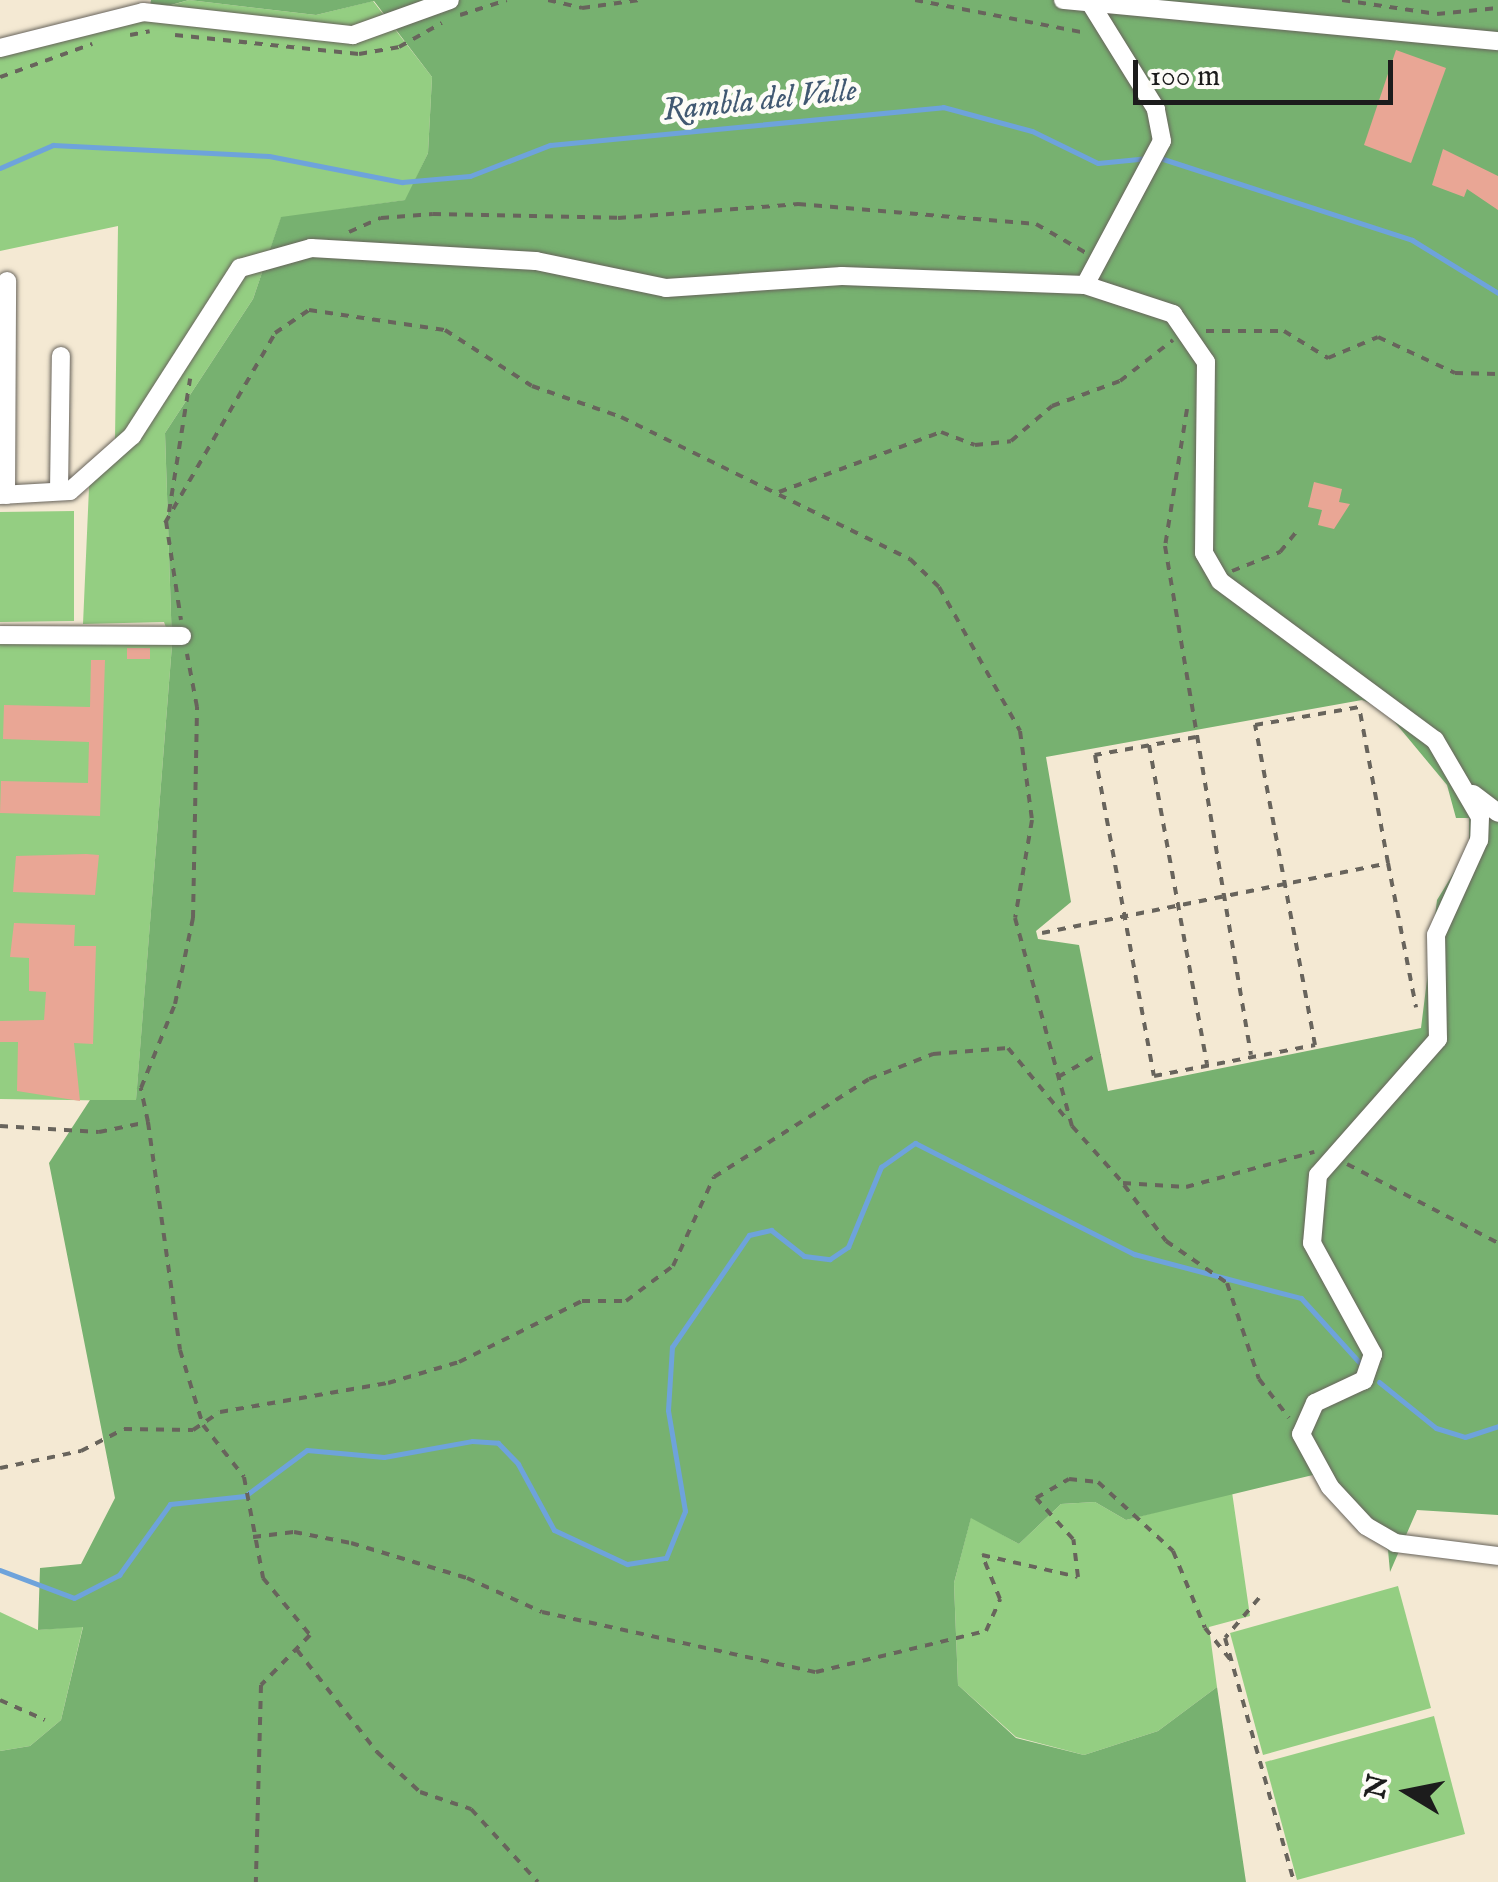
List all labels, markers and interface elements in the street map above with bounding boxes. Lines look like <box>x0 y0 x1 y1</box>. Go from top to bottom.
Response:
scale bar <box>1138 40 1398 102</box>
text: 100 m <box>1150 58 1220 96</box>
water label: Rambla del Valle <box>661 73 859 131</box>
north arrow <box>1358 1742 1458 1842</box>
text: N <box>1359 1772 1397 1802</box>

